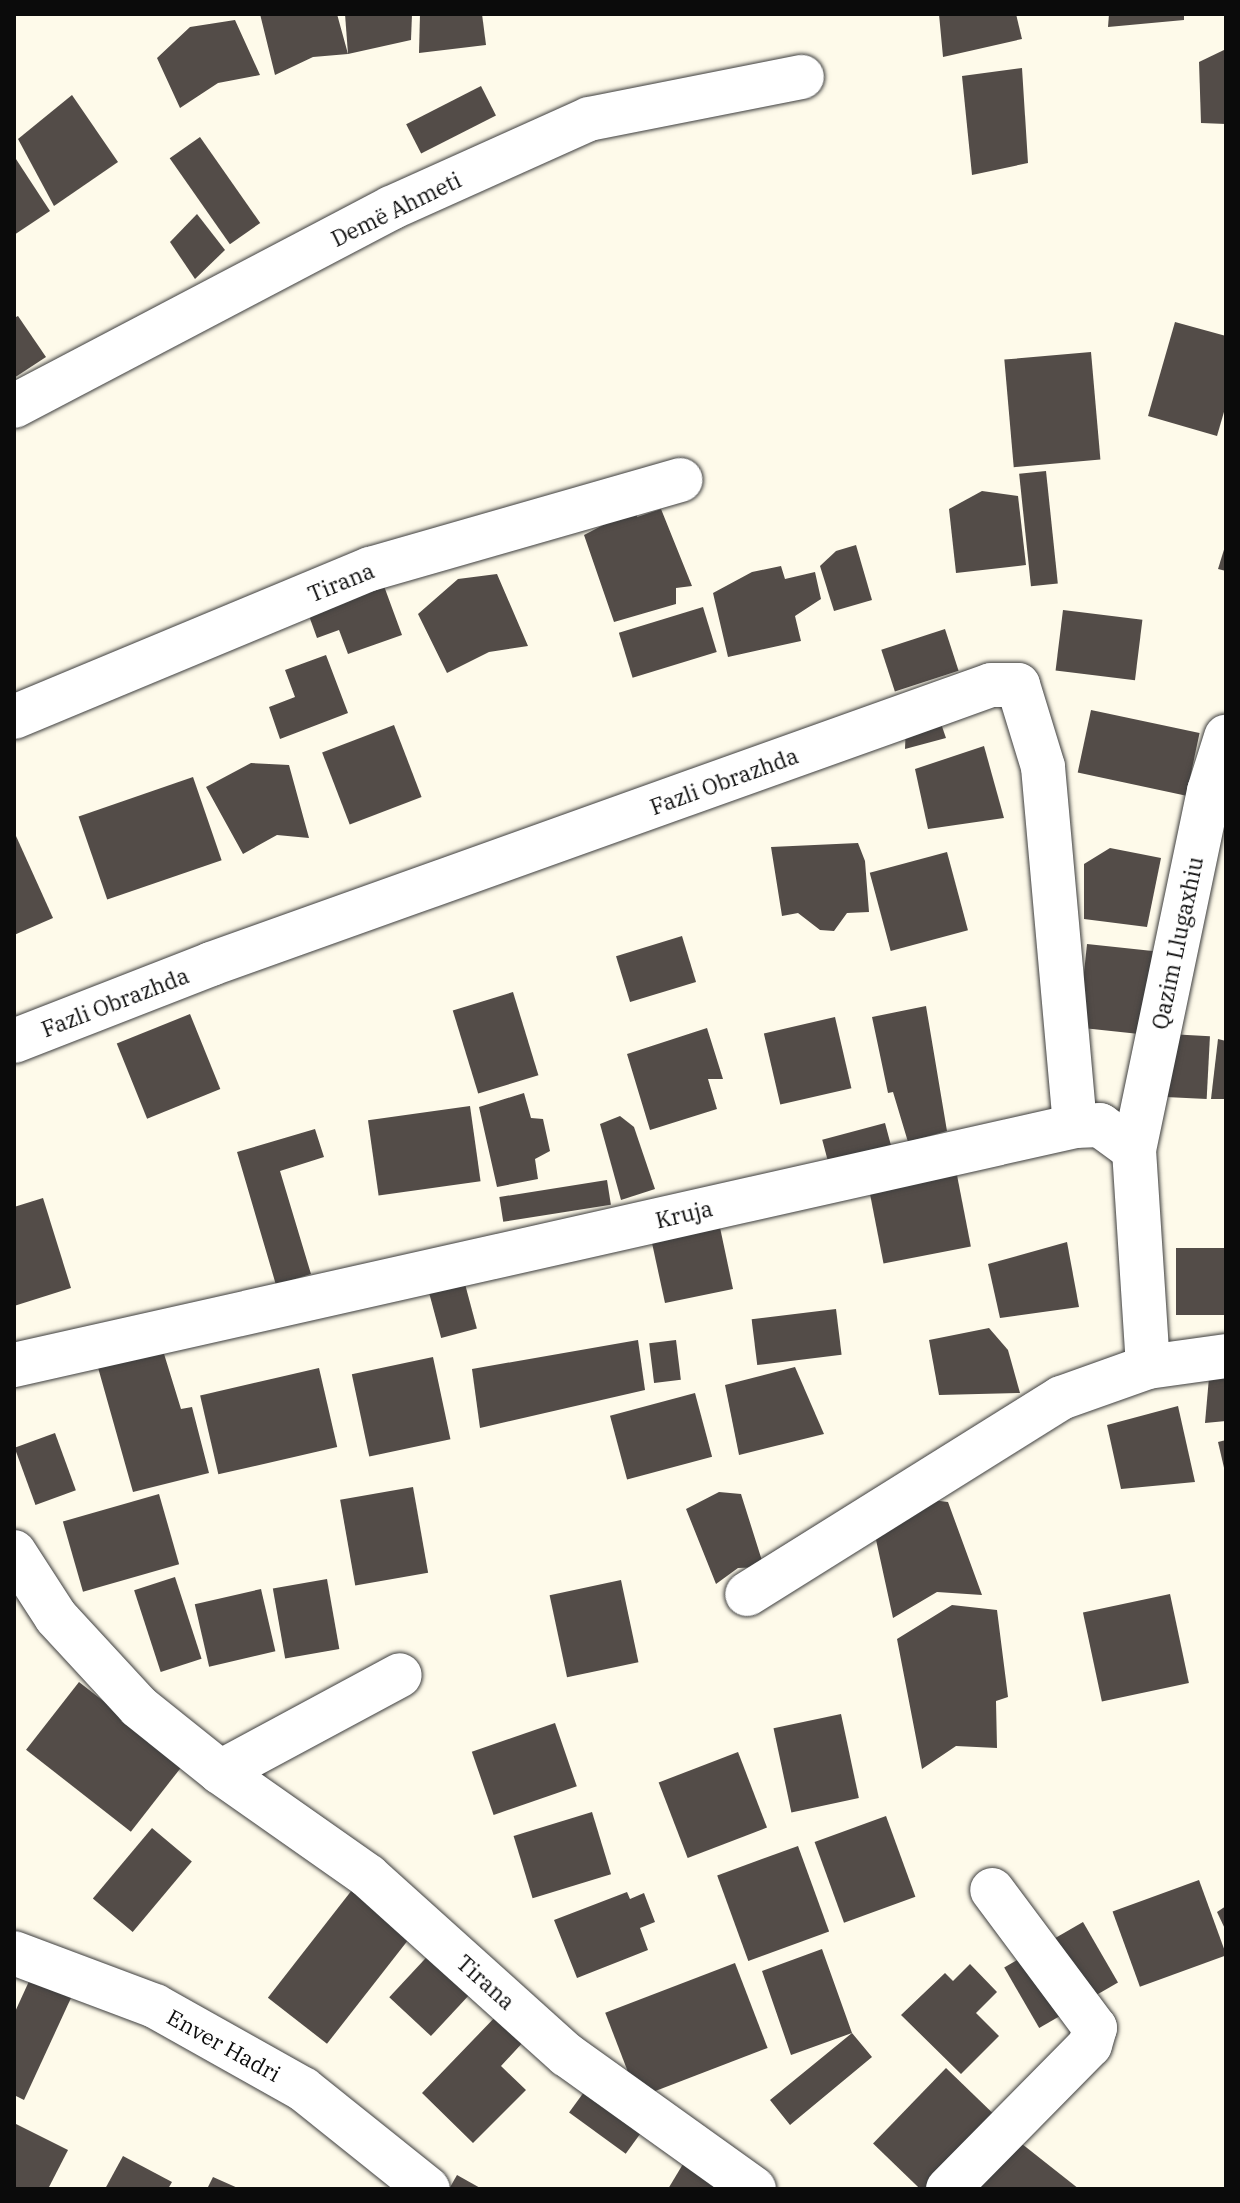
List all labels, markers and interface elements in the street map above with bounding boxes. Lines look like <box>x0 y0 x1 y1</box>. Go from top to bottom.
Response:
street label: Demë Ahmeti <box>327 166 465 252</box>
street label: Tirana <box>304 557 378 607</box>
street label: Fazli Obrazhda <box>646 742 802 820</box>
street label: Qazim Llugaxhiu <box>1146 854 1208 1032</box>
street label: Fazli Obrazhda <box>38 962 192 1042</box>
street label: Kruja <box>653 1195 715 1233</box>
street label: Tirana <box>451 1949 521 2015</box>
street label: Enver Hadri <box>163 2003 285 2087</box>

